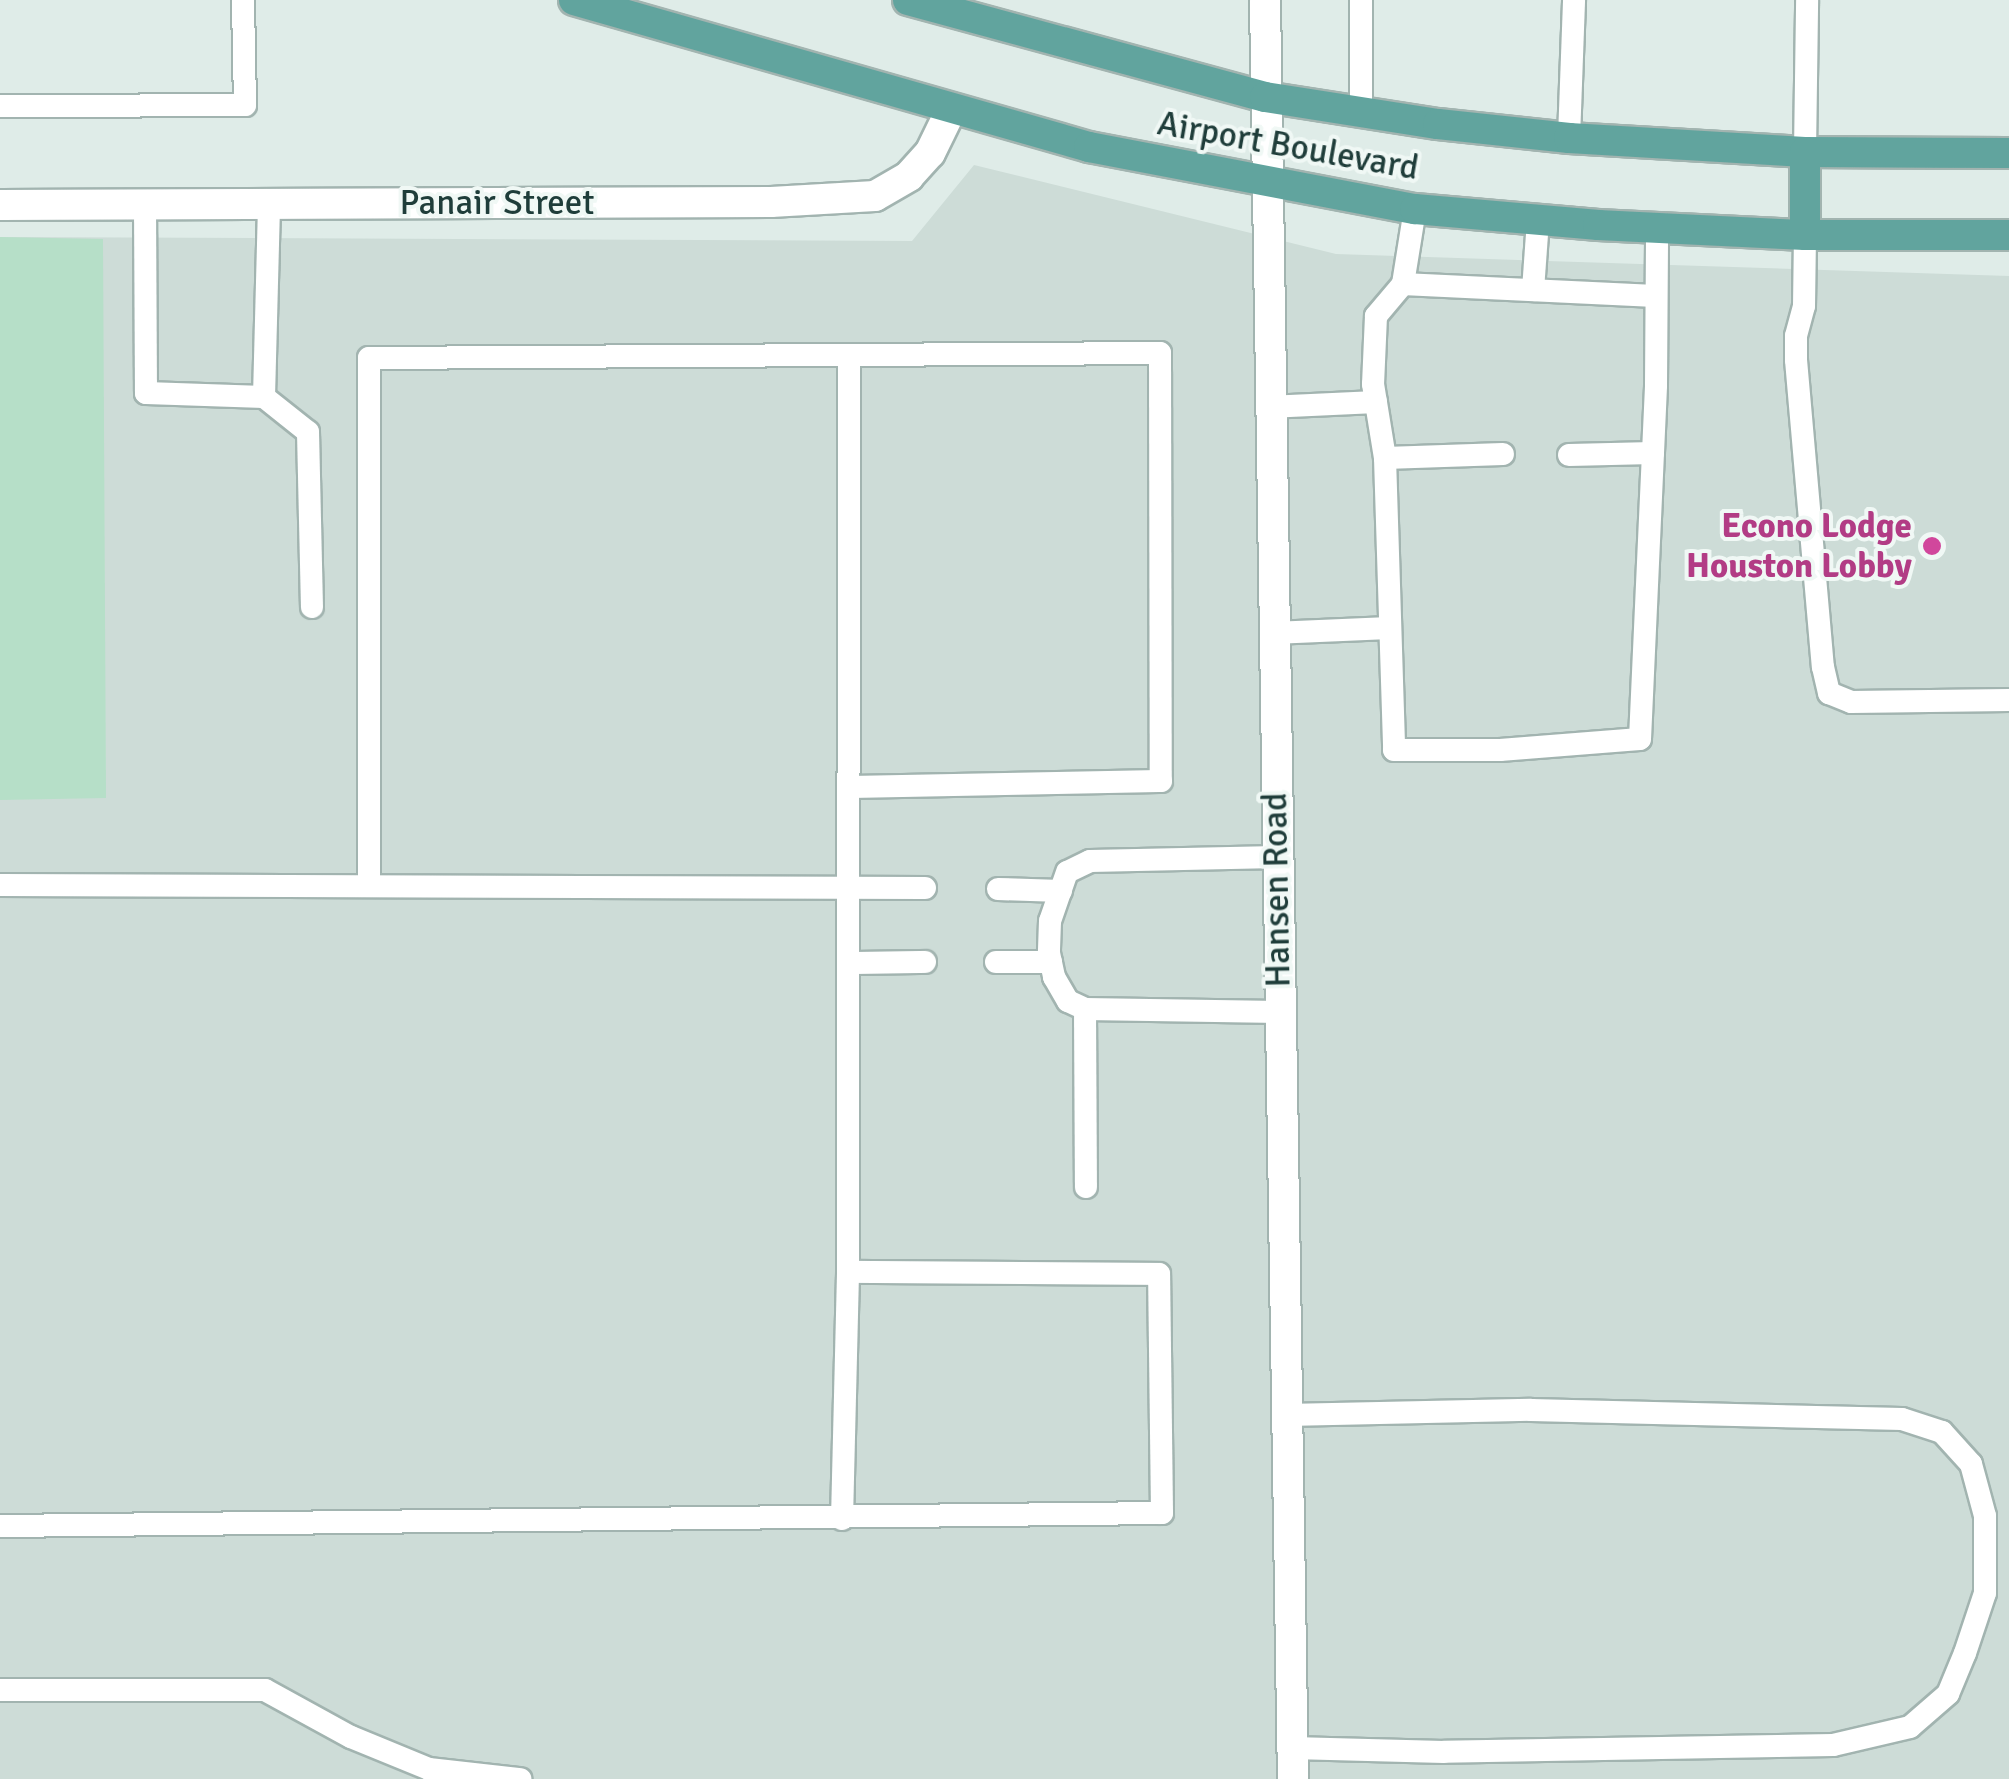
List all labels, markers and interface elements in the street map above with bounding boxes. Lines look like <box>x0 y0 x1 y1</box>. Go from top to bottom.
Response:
street label: Airport Boulevard <box>1154 102 1422 190</box>
street label: Panair Street <box>400 182 594 224</box>
place label: Econo Lodge Houston Lobby <box>1686 505 1912 587</box>
marker: Econo Lodge Houston Lobby <box>1921 535 1943 557</box>
street label: Hansen Road <box>1254 792 1300 988</box>

